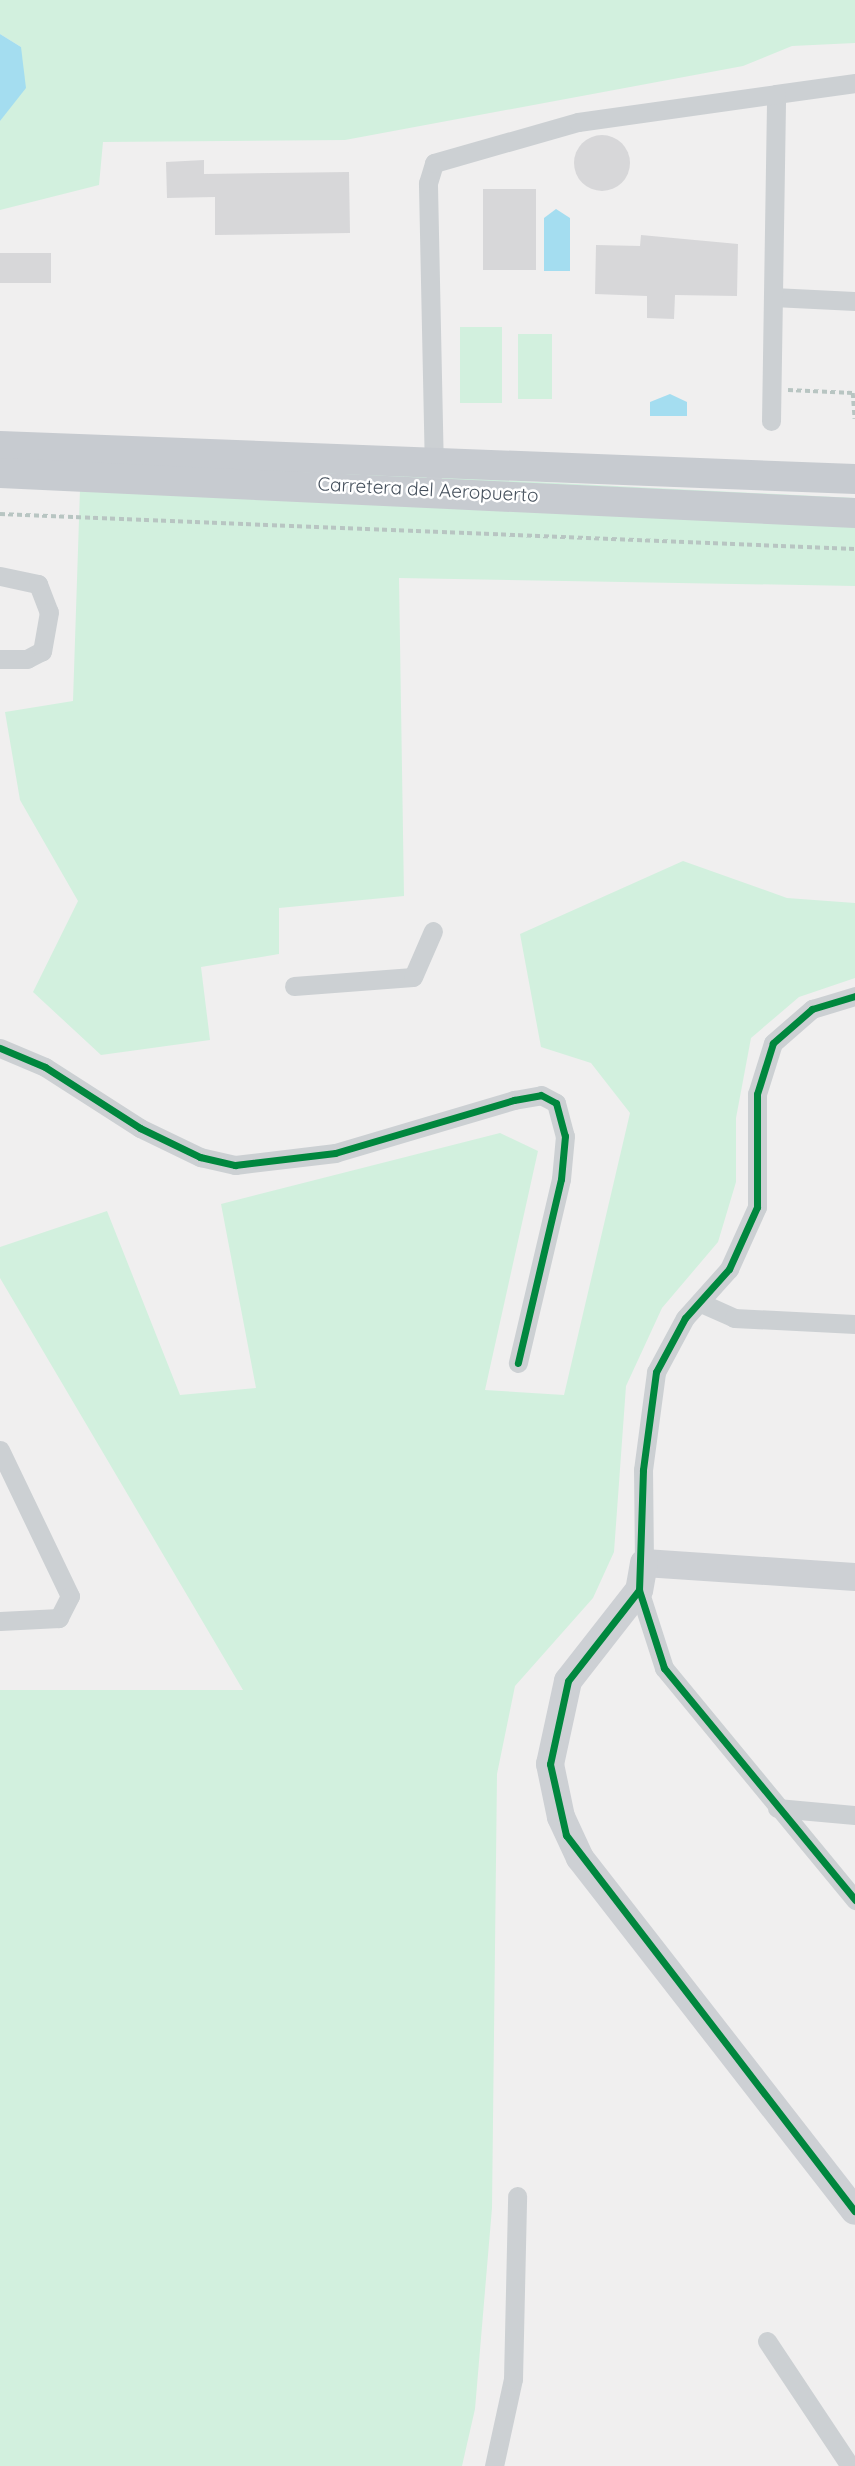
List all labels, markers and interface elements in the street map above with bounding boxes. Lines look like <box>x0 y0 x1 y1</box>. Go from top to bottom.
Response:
street label: Carretera del Aeropuerto <box>317 473 539 507</box>

